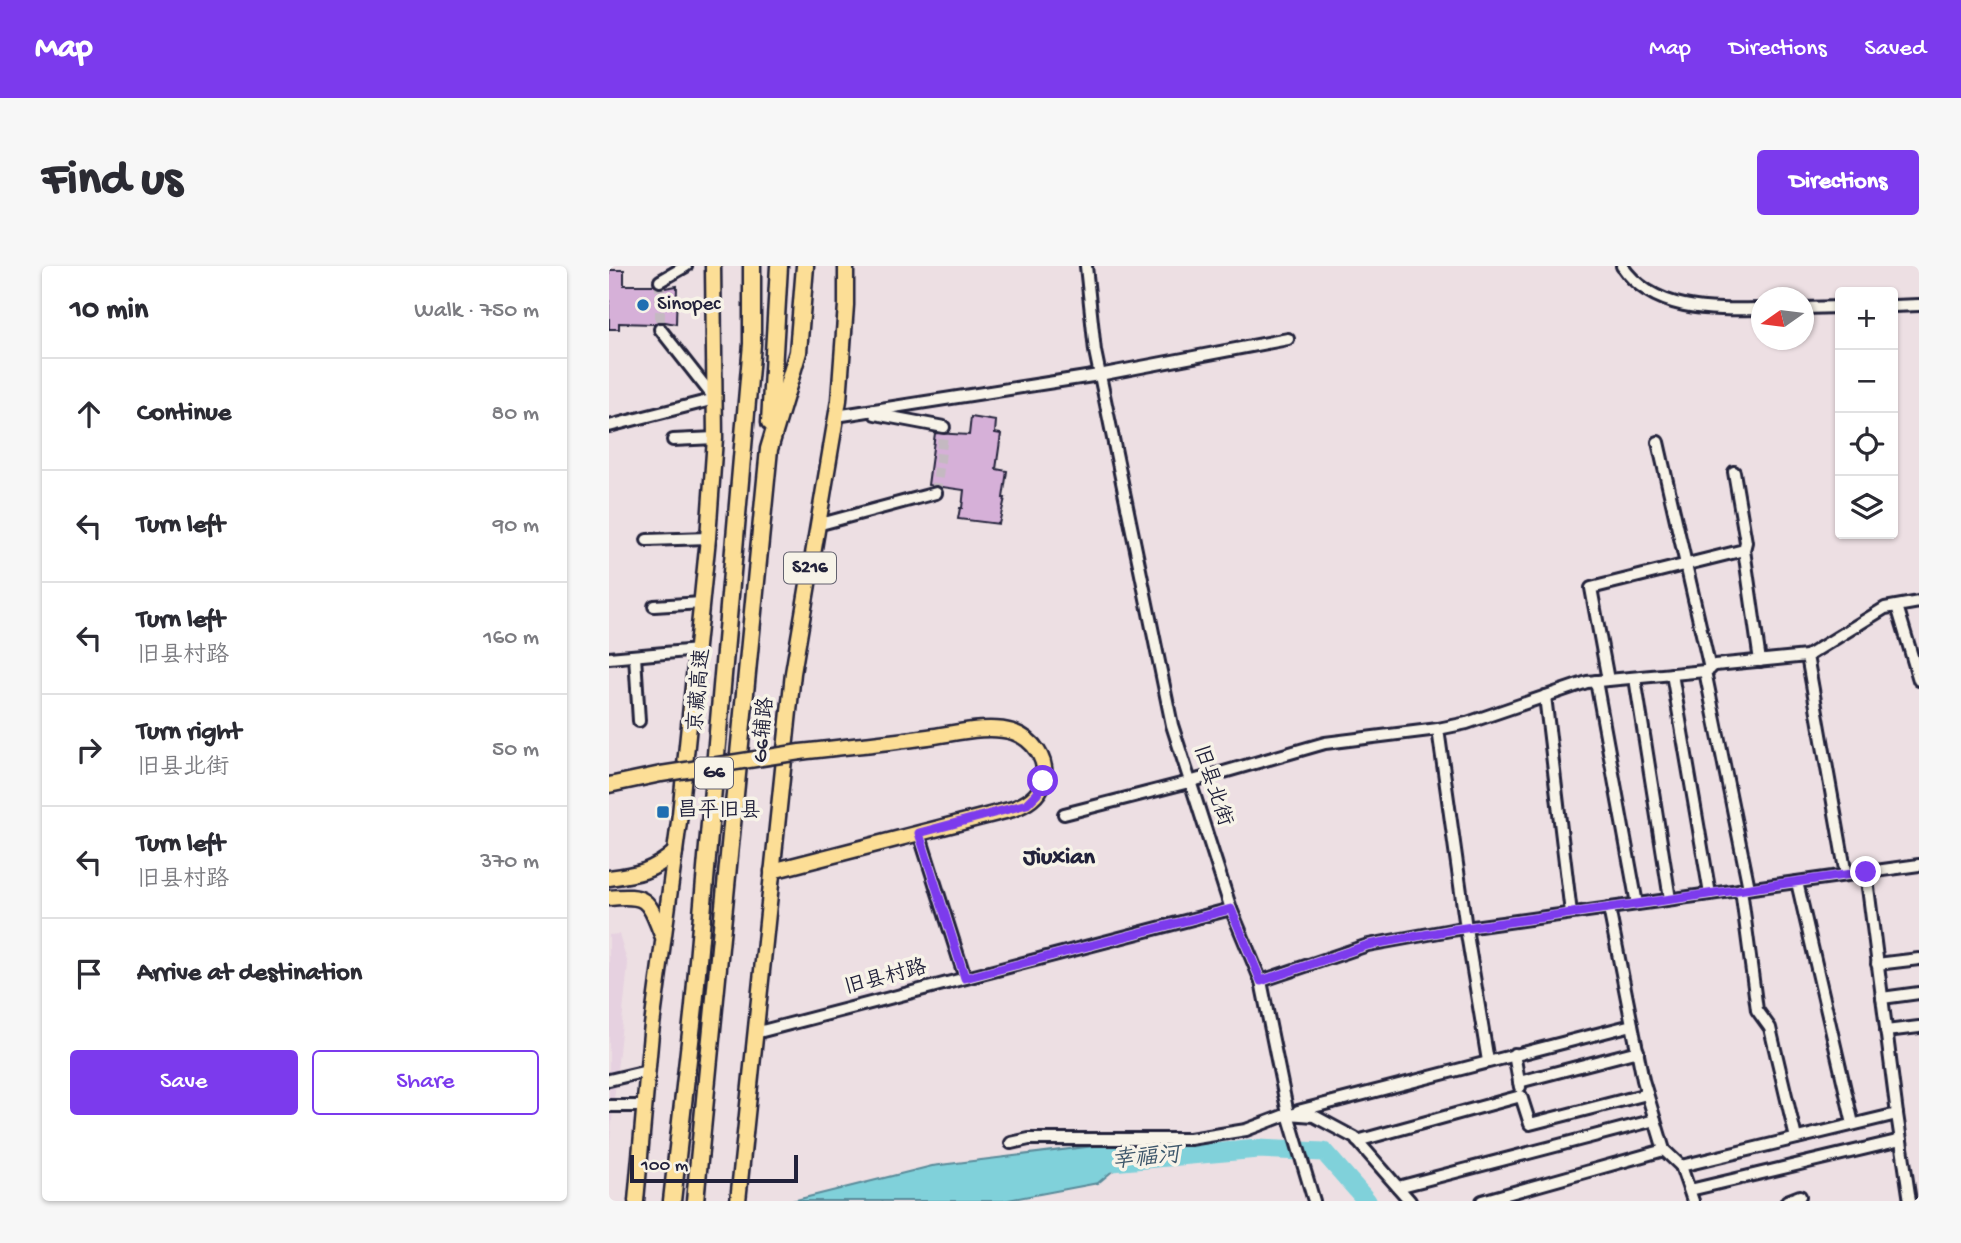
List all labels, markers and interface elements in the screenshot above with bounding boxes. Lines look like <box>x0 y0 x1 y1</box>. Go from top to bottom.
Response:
text: Map <box>35 30 92 68</box>
text: Map <box>1649 35 1691 64</box>
text: Directions <box>1729 35 1827 64</box>
text: Saved <box>1865 35 1926 64</box>
button: Directions <box>1757 150 1919 215</box>
text: Find us <box>42 153 182 211</box>
north arrow <box>1751 287 1814 350</box>
map controls <box>1835 287 1898 539</box>
button: + <box>1835 287 1898 350</box>
place label: Sinopec <box>657 293 721 318</box>
text: 10 min <box>70 294 148 329</box>
marker: Sinopec <box>635 297 651 313</box>
text: Walk · 750 m <box>414 298 539 325</box>
button: − <box>1835 350 1898 413</box>
icon: ahead <box>70 395 108 433</box>
text: Continue <box>137 399 231 430</box>
text: 80 m <box>492 401 539 428</box>
button: locate <box>1835 413 1898 476</box>
button: layers <box>1835 476 1898 539</box>
icon: left <box>70 507 108 545</box>
text: Turn left <box>137 511 225 542</box>
text: 90 m <box>493 513 539 540</box>
road number: S216 <box>784 552 836 584</box>
text: Turn left <box>137 606 225 637</box>
icon: left <box>70 619 108 657</box>
text: 160 m <box>483 625 539 652</box>
text: 旧县村路 <box>137 643 229 670</box>
street label: 京藏高速 <box>683 647 717 733</box>
street label: G6辅路 <box>747 696 781 764</box>
text: Turn right <box>137 718 241 749</box>
icon: right <box>70 731 108 769</box>
text: 50 m <box>492 737 539 764</box>
street label: 旧县北街 <box>1186 742 1237 830</box>
text: 旧县北街 <box>137 755 229 782</box>
road number: G6 <box>695 758 733 788</box>
route start <box>1027 765 1058 796</box>
place label: 昌平旧县 <box>677 799 761 825</box>
marker: 昌平旧县 <box>655 804 671 820</box>
text: Turn left <box>137 830 225 861</box>
icon: left <box>70 843 108 881</box>
district label: Jiuxian <box>1022 844 1095 873</box>
text: 370 m <box>480 849 539 876</box>
route end <box>1850 856 1881 887</box>
text: 旧县村路 <box>137 867 229 894</box>
street label: 旧县村路 <box>842 954 930 1002</box>
icon: arrive <box>70 955 108 993</box>
text: Arrive at destination <box>137 959 362 990</box>
button: Save <box>70 1050 298 1115</box>
button: Share <box>312 1050 539 1115</box>
water label: 幸福河 <box>1110 1141 1186 1175</box>
scale bar <box>630 1152 798 1184</box>
text: 100 m <box>641 1155 688 1178</box>

